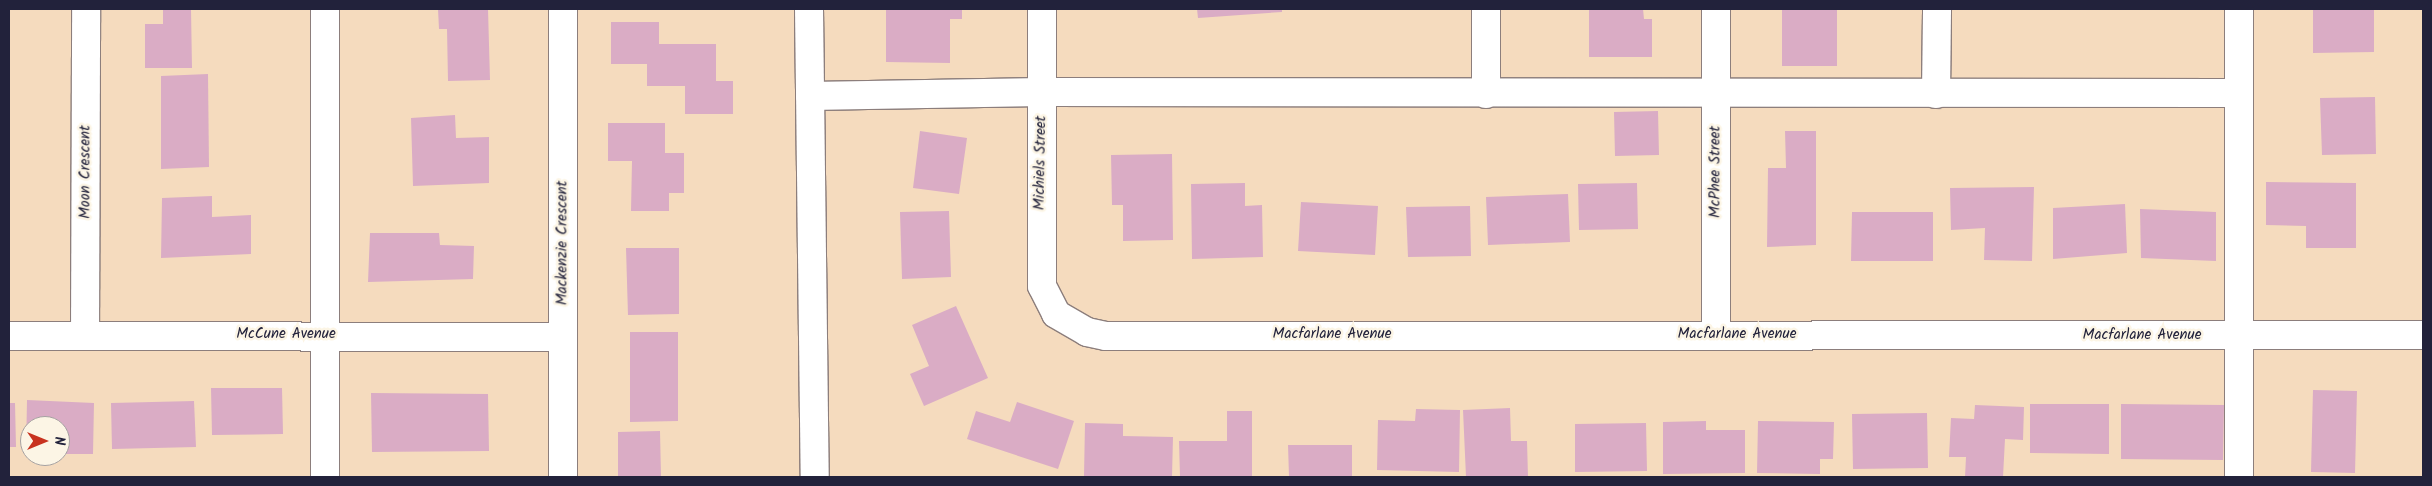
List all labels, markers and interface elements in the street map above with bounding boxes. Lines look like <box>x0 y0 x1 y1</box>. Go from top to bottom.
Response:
street label: Michiels Street <box>1031 116 1051 210</box>
street label: Moon Crescent <box>77 125 95 219</box>
street label: McPhee Street <box>1707 126 1725 218</box>
street label: Mackenzie Crescent <box>554 181 572 305</box>
street label: McCune Avenue <box>236 326 336 344</box>
street label: Macfarlane Avenue <box>1273 326 1391 344</box>
street label: Macfarlane Avenue <box>1678 326 1796 344</box>
street label: Macfarlane Avenue <box>2083 327 2201 345</box>
north arrow <box>20 416 70 466</box>
text: N <box>48 437 70 445</box>

